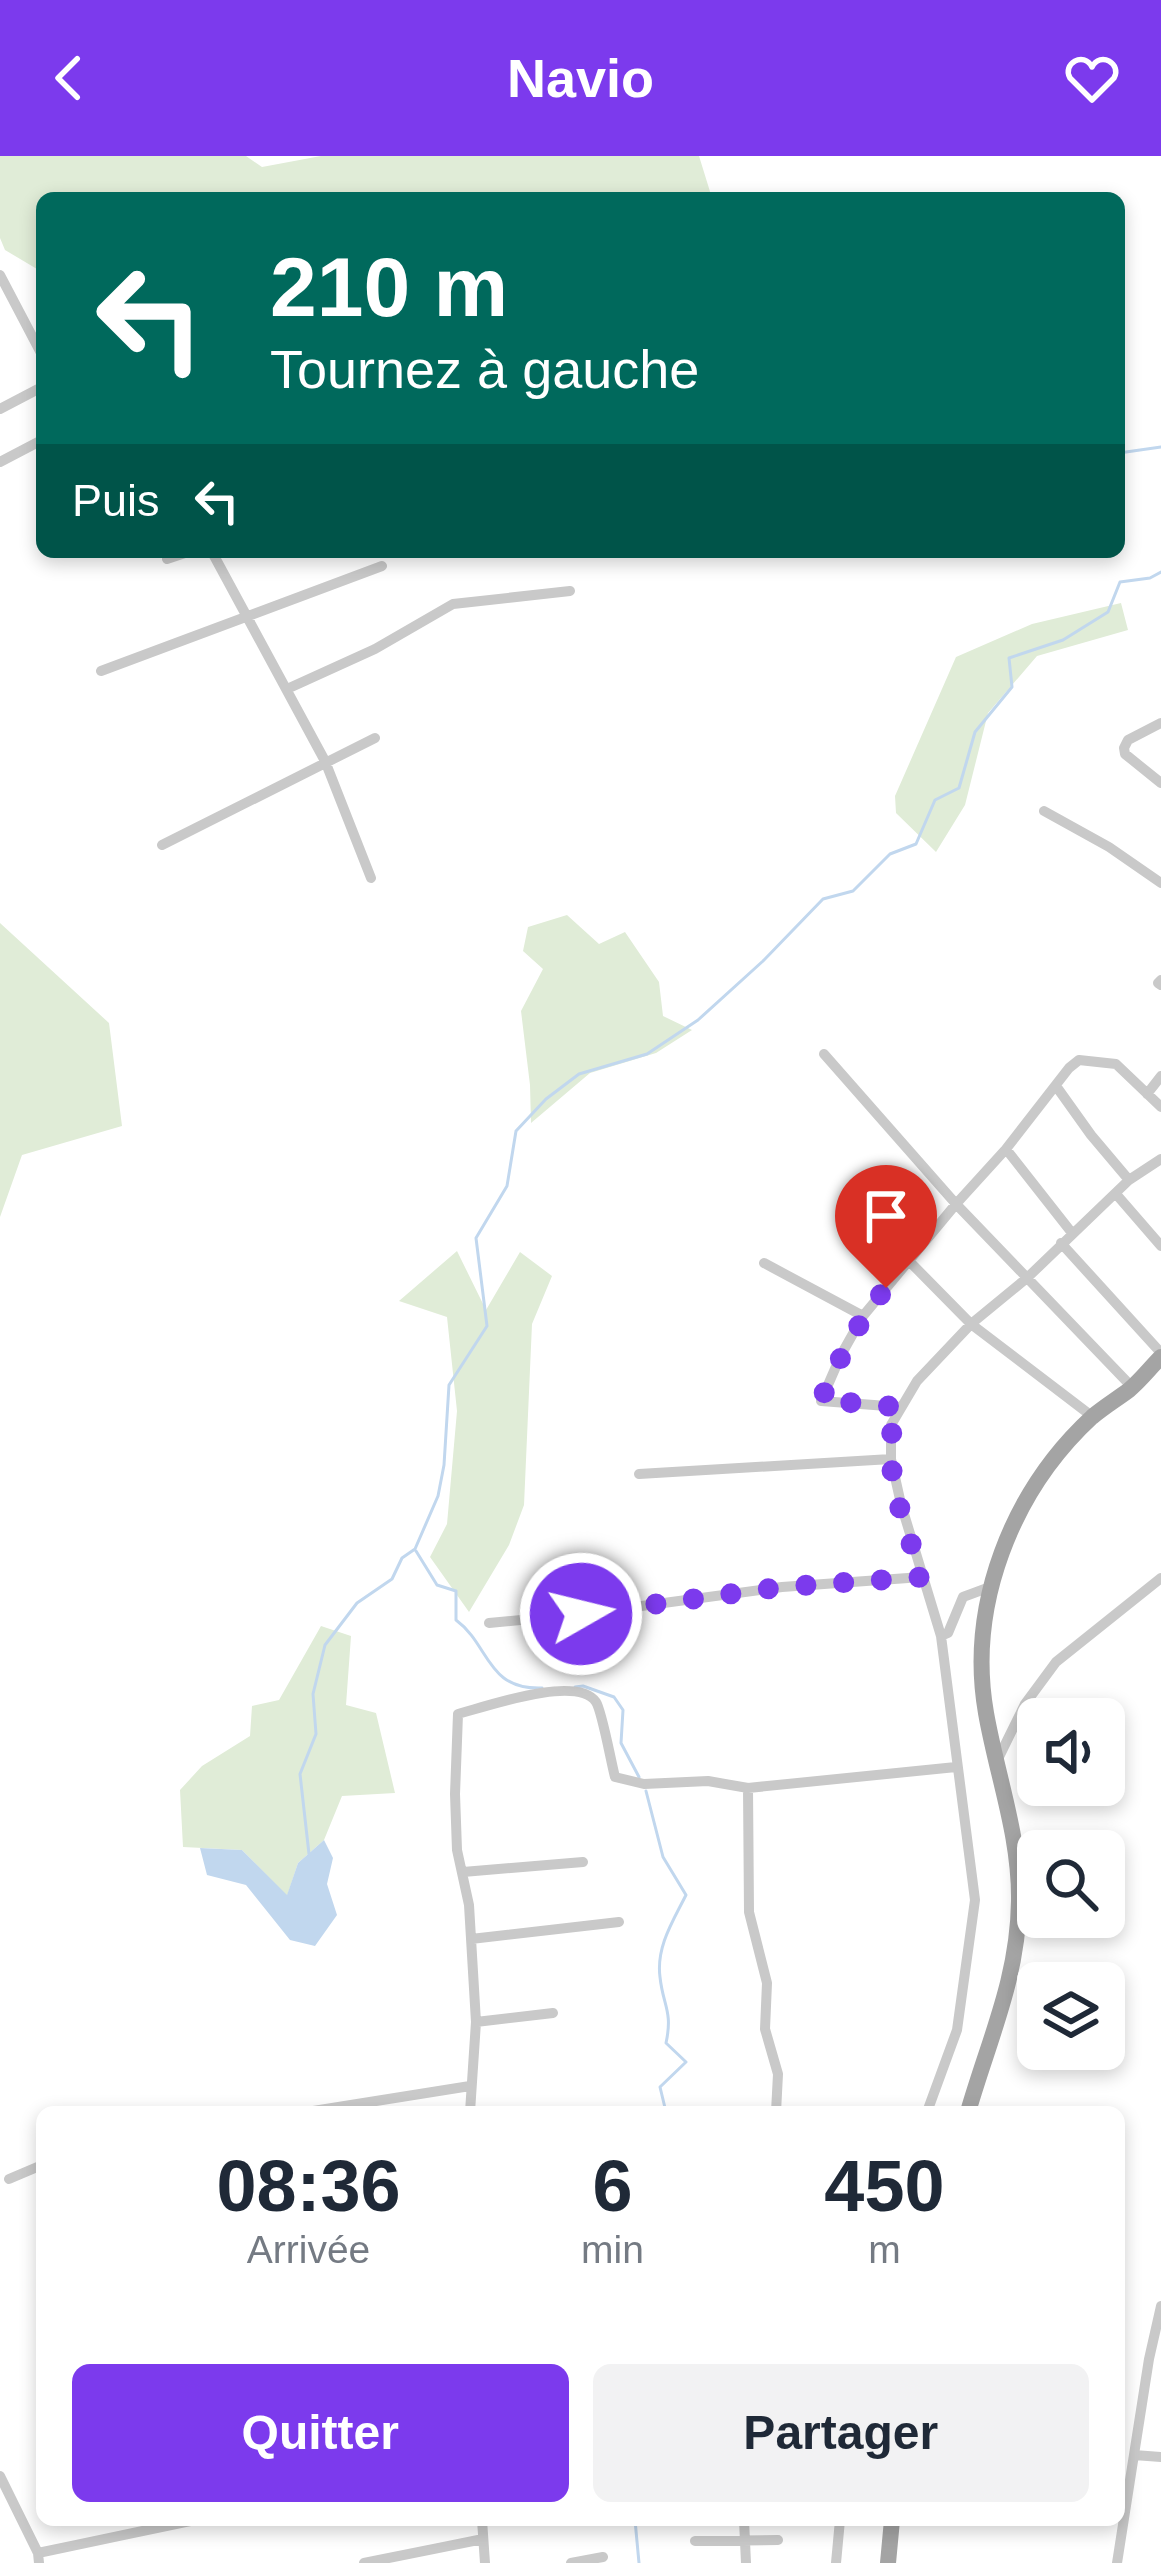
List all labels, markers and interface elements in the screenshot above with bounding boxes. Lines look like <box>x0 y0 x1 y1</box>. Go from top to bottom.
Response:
icon: back <box>36 45 102 111</box>
icon: heart <box>1059 45 1125 111</box>
text: Navio <box>507 48 654 108</box>
icon: left <box>72 240 228 396</box>
text: 210 m <box>270 240 508 334</box>
text: Tournez à gauche <box>270 339 699 399</box>
icon: left <box>184 468 250 534</box>
text: Puis <box>72 475 160 526</box>
pin <box>835 1165 937 1288</box>
icon: arrive <box>853 1183 919 1249</box>
position arrow <box>518 1551 644 1677</box>
map controls <box>1017 1698 1125 2070</box>
button: sound <box>1017 1698 1125 1806</box>
button: search <box>1017 1830 1125 1938</box>
button: layers <box>1017 1962 1125 2070</box>
text: 08:36 <box>216 2146 401 2226</box>
text: 6 <box>592 2146 633 2226</box>
text: 450 <box>824 2146 945 2226</box>
text: Arrivée <box>247 2228 370 2271</box>
text: min <box>581 2228 644 2271</box>
text: m <box>868 2228 901 2271</box>
button: Quitter <box>72 2364 569 2502</box>
button: Partager <box>593 2364 1089 2502</box>

